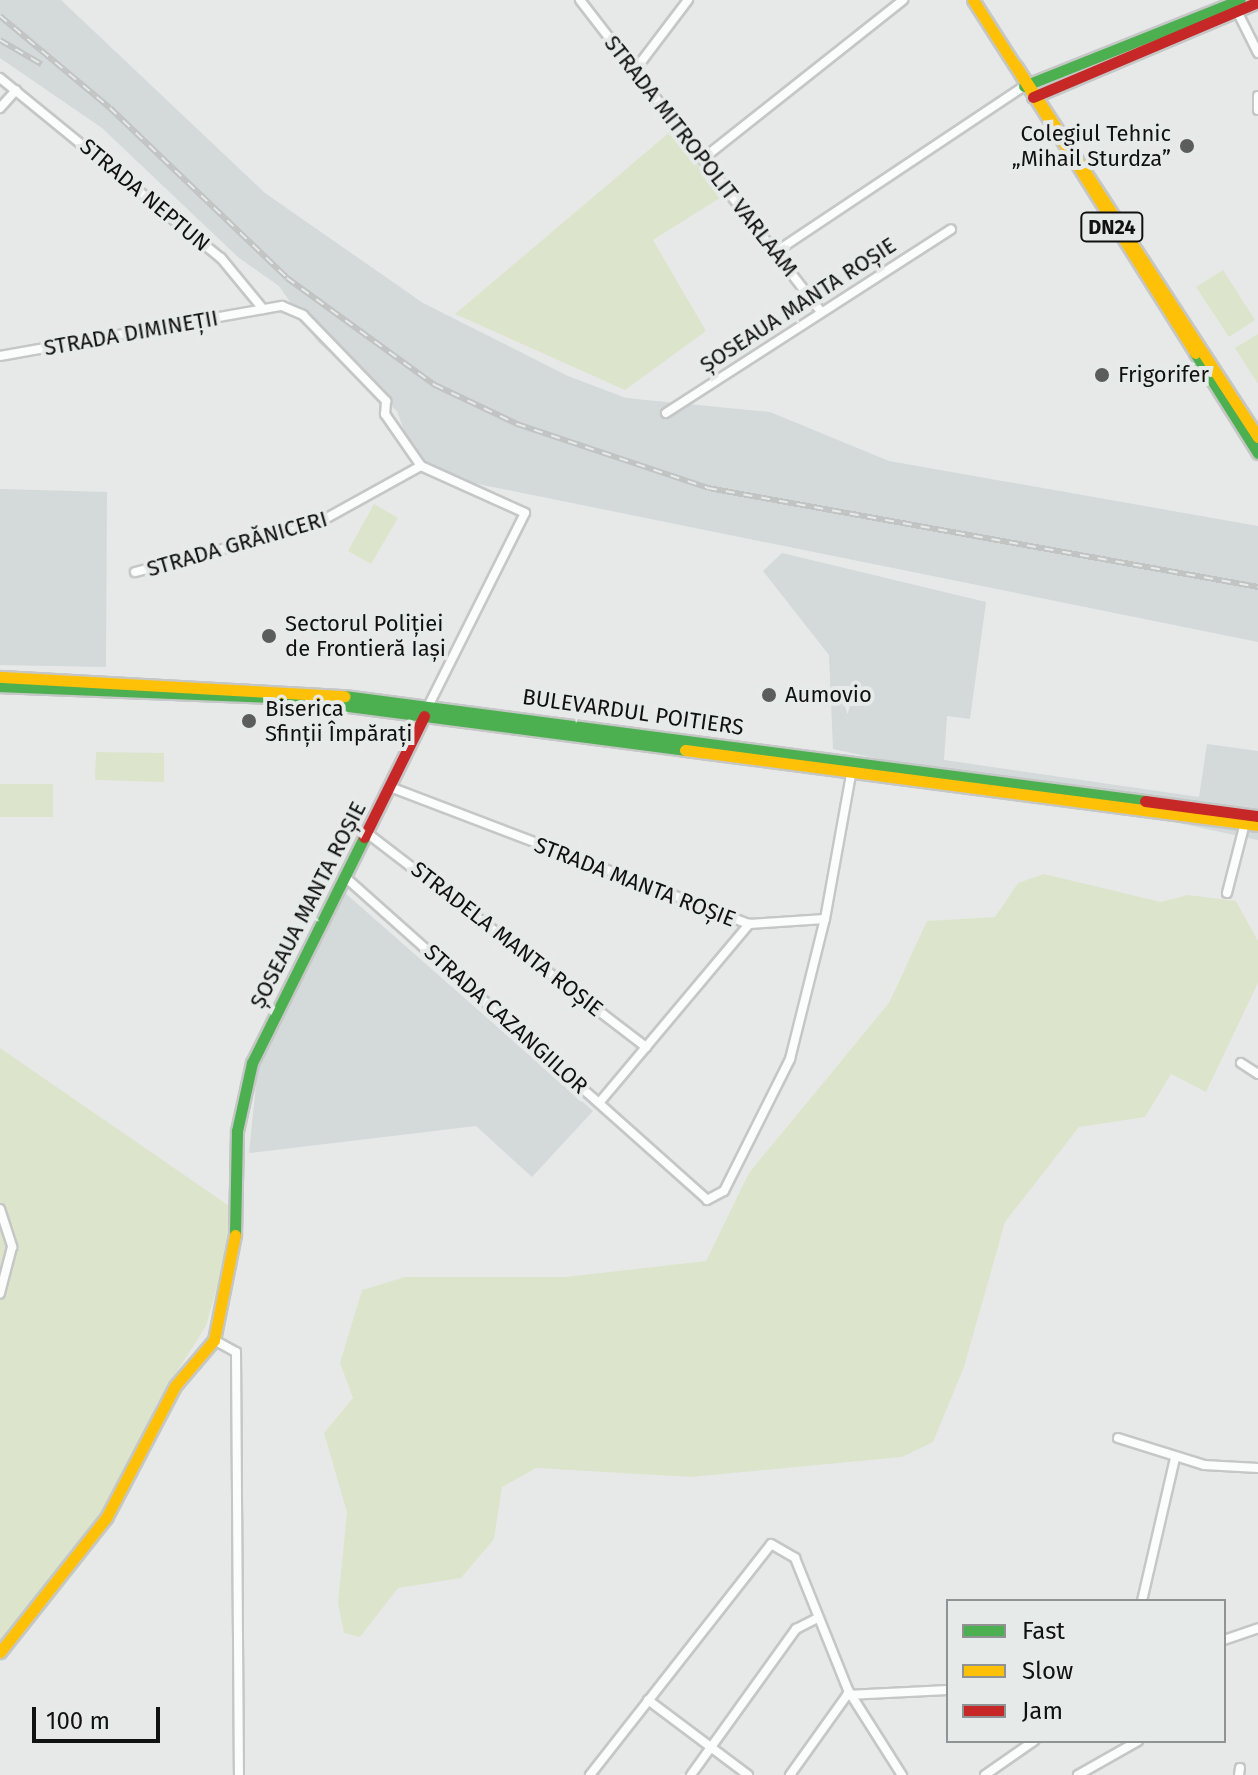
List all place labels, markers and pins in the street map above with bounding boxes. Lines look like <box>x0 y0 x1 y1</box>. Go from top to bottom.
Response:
place label: Colegiul Tehnic „Mihail Sturdza” <box>1012 120 1171 172</box>
marker: Colegiul Tehnic „Mihail Sturdza” <box>1178 137 1196 155</box>
place label: Frigorifer <box>1118 362 1209 388</box>
marker: Frigorifer <box>1093 366 1111 384</box>
place label: Sectorul Poliției de Frontieră Iași <box>285 610 446 662</box>
marker: Sectorul Poliției de Frontieră Iași <box>260 627 278 645</box>
place label: Aumovio <box>785 682 872 708</box>
marker: Aumovio <box>760 686 778 704</box>
place label: Biserica Sfinții Împărați <box>265 695 412 746</box>
marker: Biserica Sfinții Împărați <box>240 712 258 730</box>

